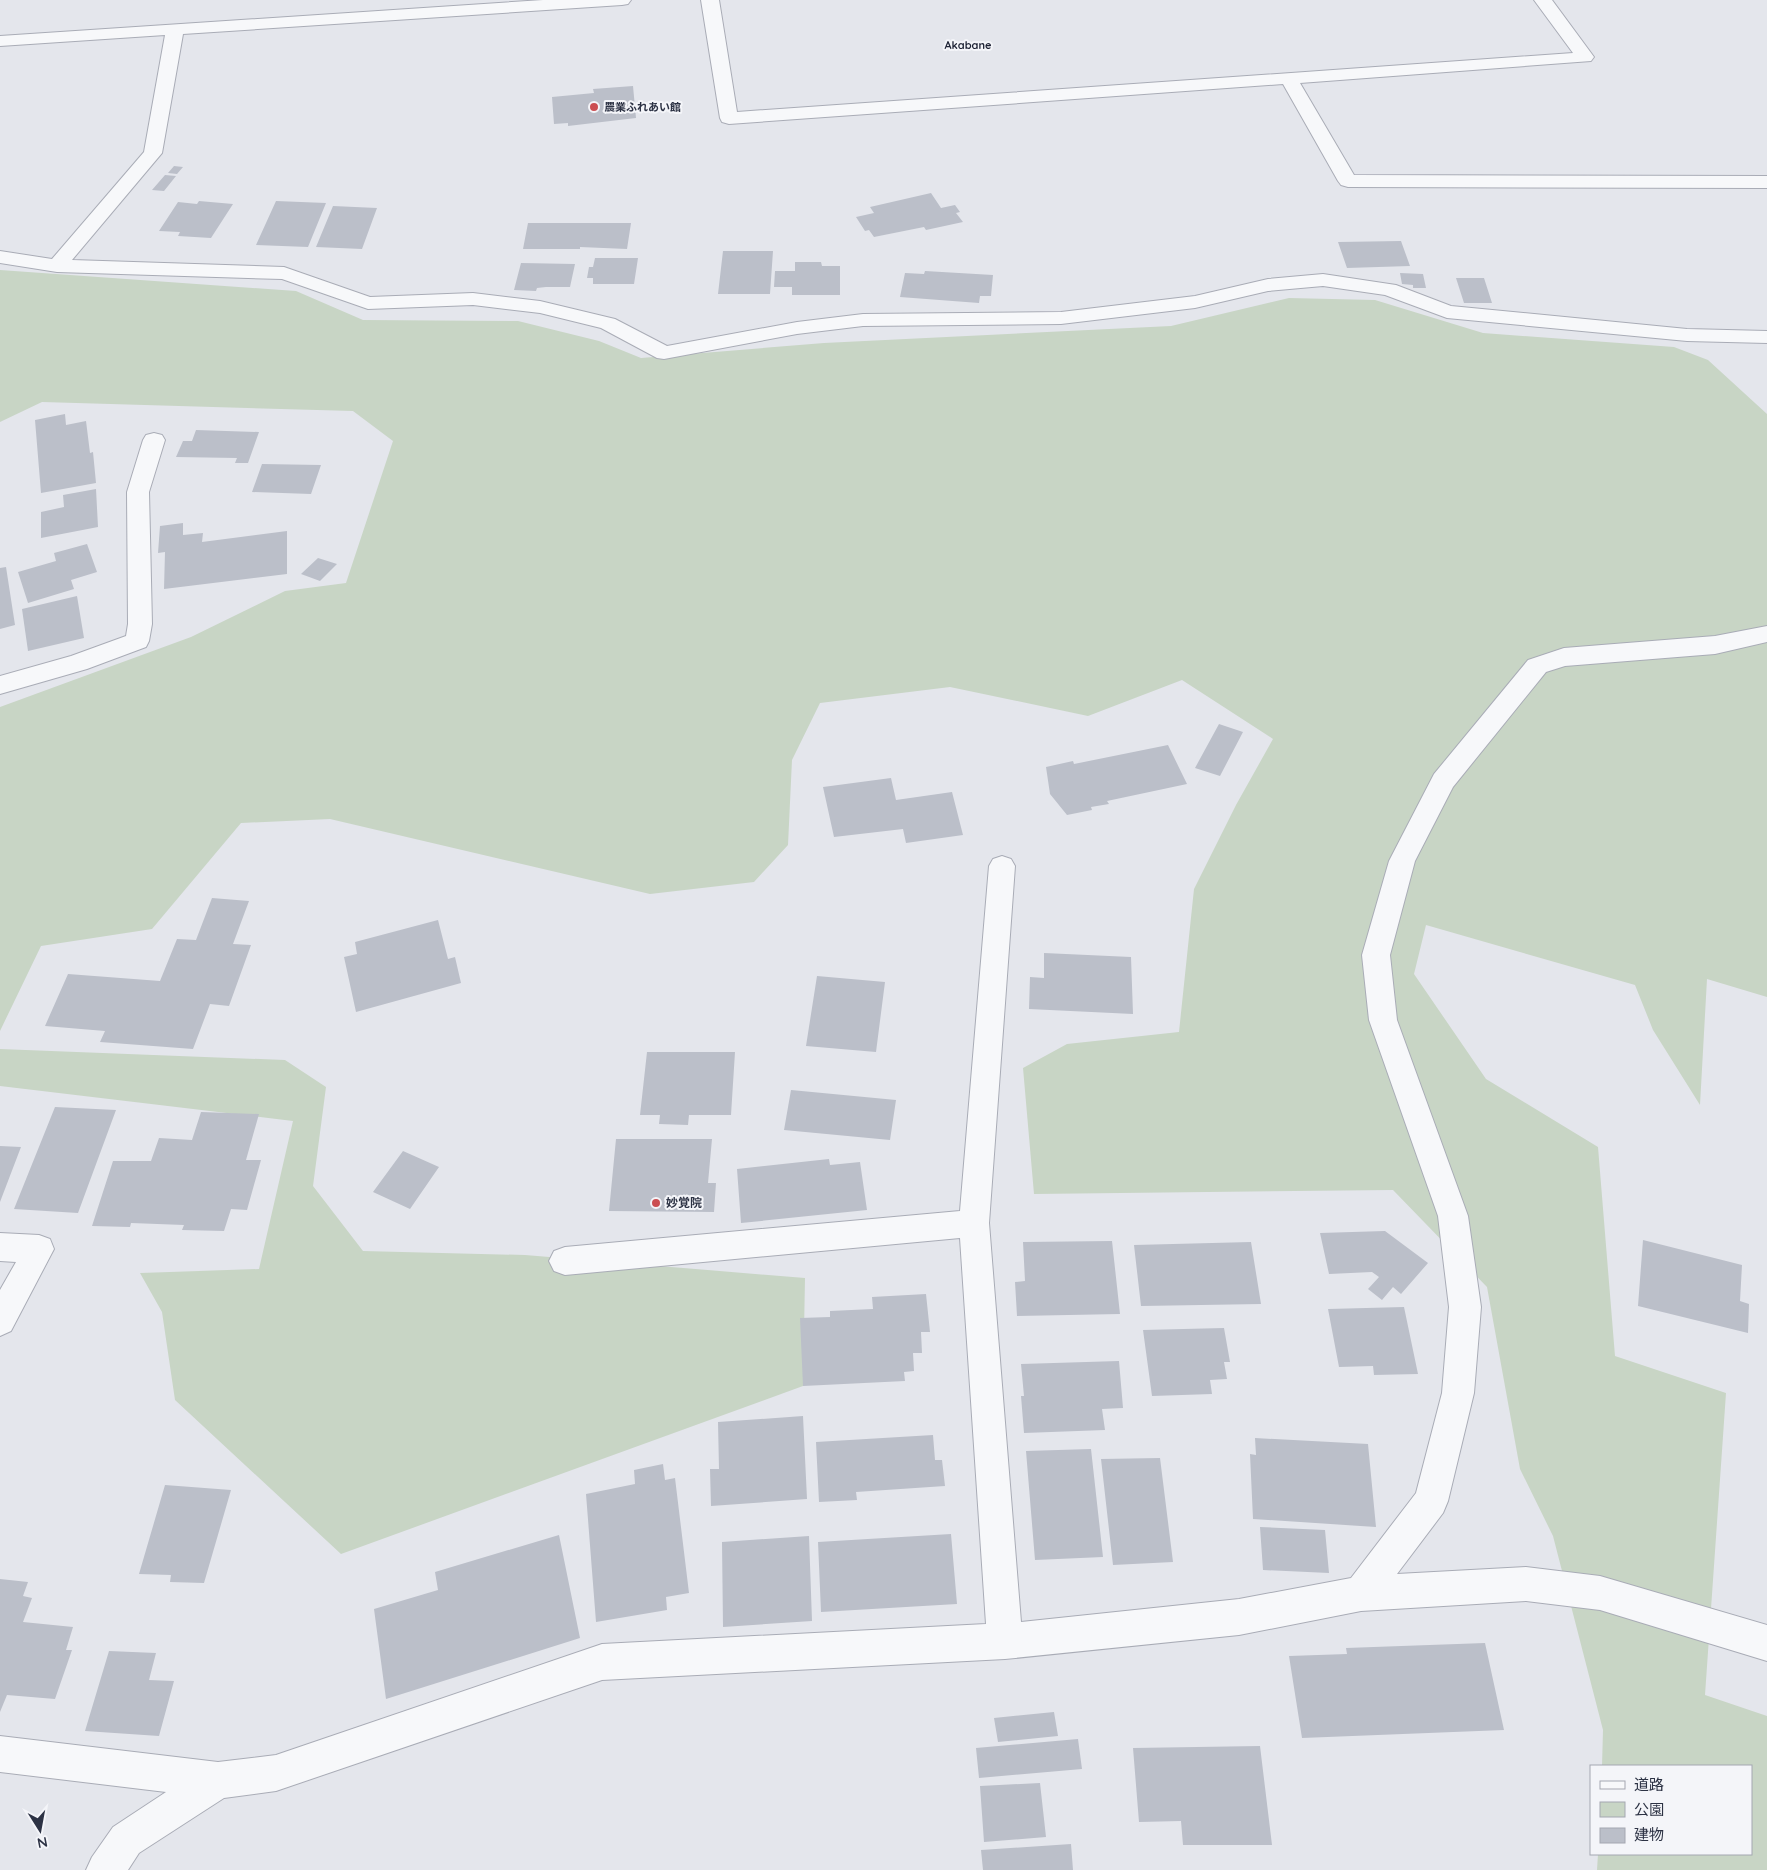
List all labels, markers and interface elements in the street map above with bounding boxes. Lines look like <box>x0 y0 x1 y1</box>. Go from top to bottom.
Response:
district label: Akabane <box>944 38 992 52</box>
place label: 農業ふれあい館 <box>604 100 681 114</box>
marker: 農業ふれあい館 <box>588 101 600 113</box>
place label: 妙覚院 <box>666 1195 702 1210</box>
marker: 妙覚院 <box>650 1197 662 1209</box>
legend <box>1590 1765 1752 1855</box>
text: 道路 <box>1634 1775 1664 1794</box>
text: 公園 <box>1634 1800 1664 1819</box>
north arrow <box>15 1805 65 1855</box>
text: 建物 <box>1634 1825 1664 1844</box>
text: N <box>36 1833 49 1853</box>

